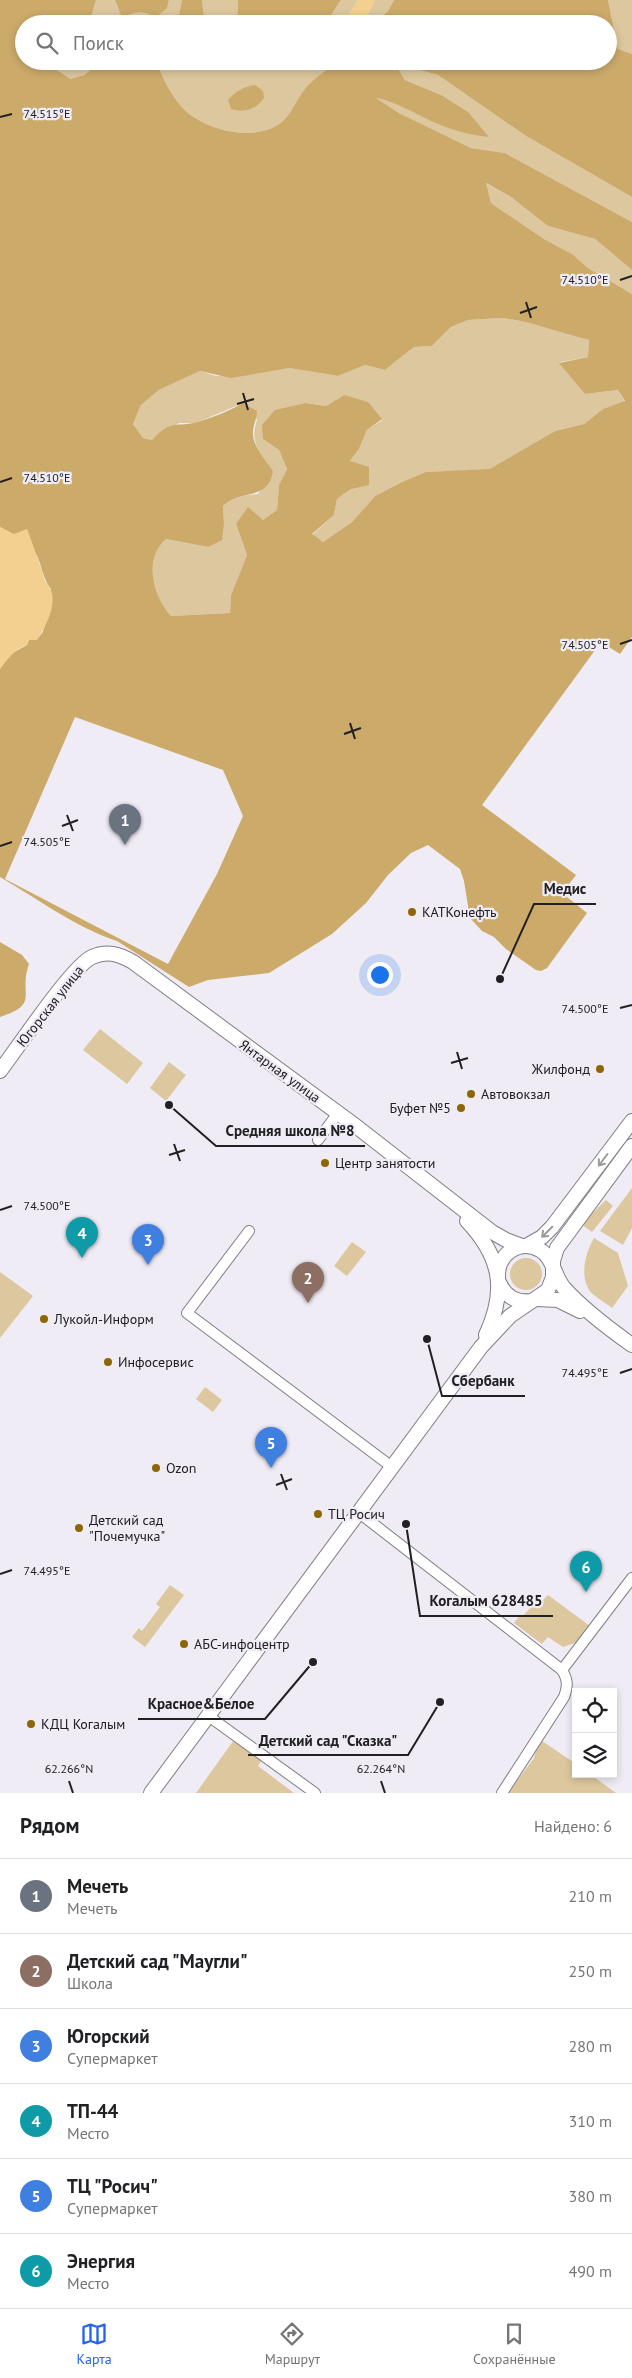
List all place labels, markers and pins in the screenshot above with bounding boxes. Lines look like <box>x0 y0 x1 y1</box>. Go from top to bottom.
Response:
pin: 1 <box>109 804 141 845</box>
callout: Медис <box>534 874 596 904</box>
place label: КАТКонефть <box>422 903 497 921</box>
marker: КАТКонефть <box>406 906 418 918</box>
place label: Жилфонд <box>531 1060 590 1078</box>
marker: Жилфонд <box>594 1063 606 1075</box>
place label: Автовокзал <box>481 1085 550 1103</box>
marker: Автовокзал <box>465 1088 477 1100</box>
place label: Буфет №5 <box>389 1099 451 1117</box>
marker: Буфет №5 <box>455 1102 467 1114</box>
callout: Средняя школа №8 <box>216 1116 365 1146</box>
place label: Центр занятости <box>335 1154 435 1172</box>
marker: Центр занятости <box>319 1157 331 1169</box>
pin: 4 <box>66 1217 98 1258</box>
pin: 3 <box>132 1224 164 1265</box>
pin: 2 <box>292 1262 324 1303</box>
place label: Лукойл-Информ <box>53 1310 154 1328</box>
marker: Лукойл-Информ <box>38 1313 50 1325</box>
place label: Инфосервис <box>118 1353 194 1371</box>
marker: Инфосервис <box>102 1356 114 1368</box>
callout: Сбербанк <box>442 1366 525 1396</box>
pin: 5 <box>255 1427 287 1468</box>
place label: Ozon <box>166 1459 196 1477</box>
marker: Ozon <box>150 1462 162 1474</box>
place label: ТЦ Росич <box>328 1505 385 1523</box>
marker: ТЦ Росич <box>312 1508 324 1520</box>
place label: Детский сад "Почемучка" <box>89 1511 165 1545</box>
marker: Детский сад "Почемучка" <box>73 1522 85 1534</box>
pin: 6 <box>570 1551 602 1592</box>
callout: Когалым 628485 <box>420 1586 553 1616</box>
place label: АБС-инфоцентр <box>194 1635 290 1653</box>
marker: АБС-инфоцентр <box>178 1638 190 1650</box>
callout: Красное&Белое <box>138 1689 265 1719</box>
place label: КДЦ Когалым <box>41 1715 125 1733</box>
marker: КДЦ Когалым <box>25 1718 37 1730</box>
callout: Детский сад "Сказка" <box>248 1725 408 1755</box>

